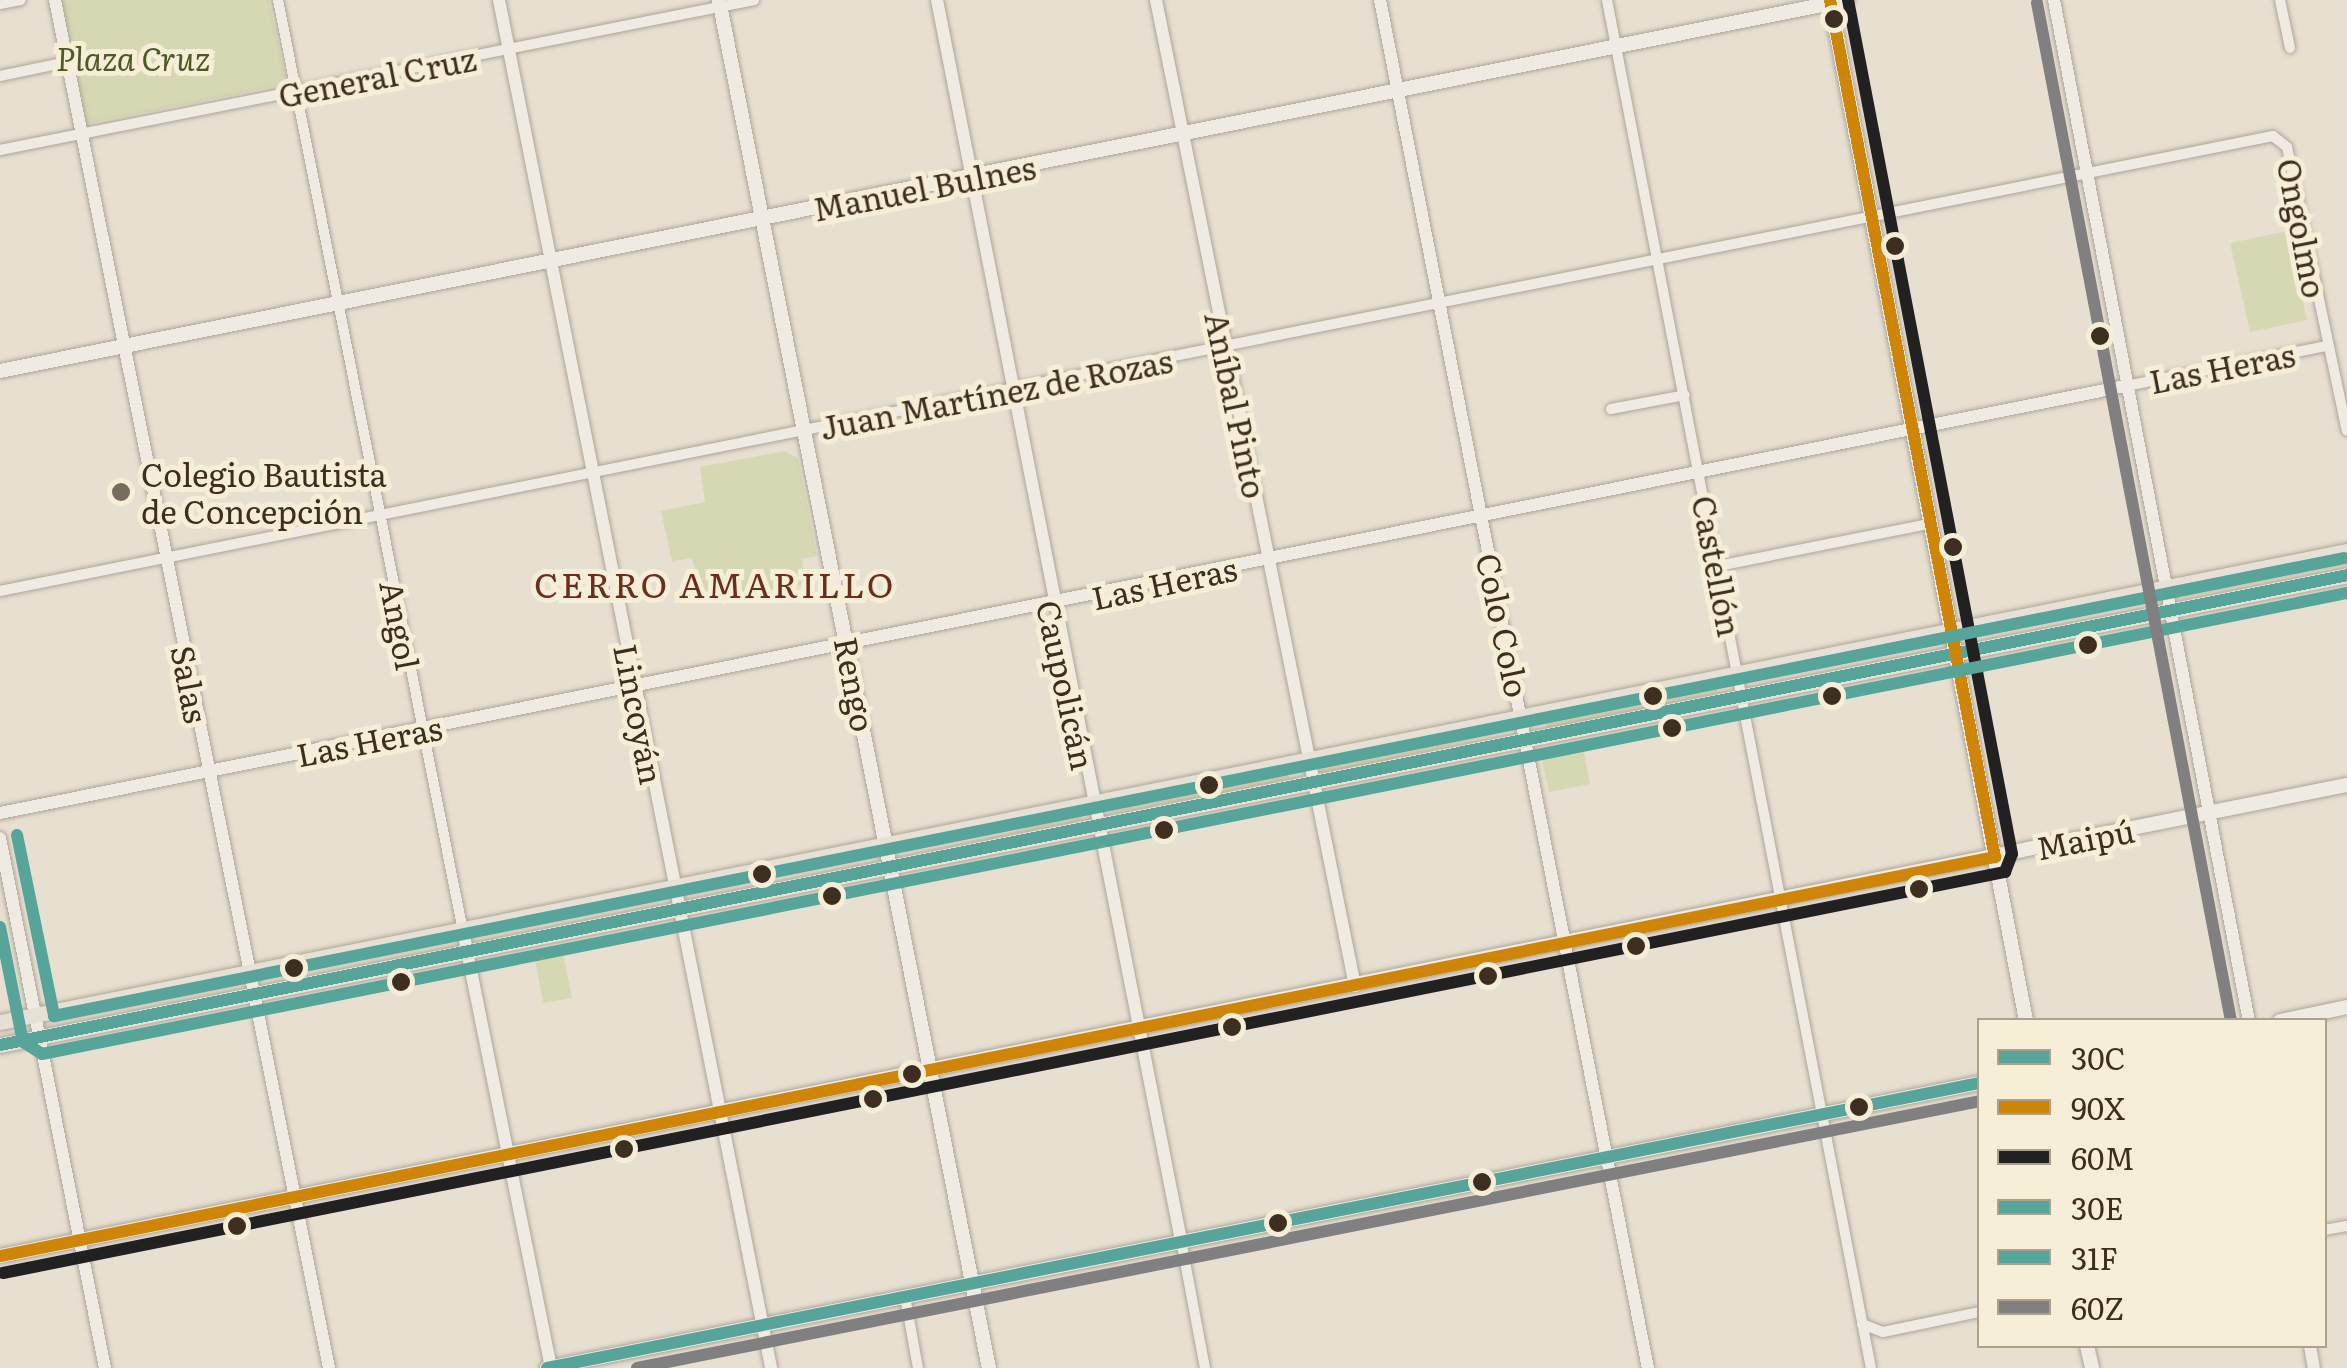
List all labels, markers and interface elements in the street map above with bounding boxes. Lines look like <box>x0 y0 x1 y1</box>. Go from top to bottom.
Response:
unlabelled marker <box>1824 9 1844 29</box>
park label: Plaza Cruz <box>56 38 210 76</box>
street label: General Cruz <box>275 38 479 114</box>
street label: Manuel Bulnes <box>809 147 1039 227</box>
street label: Ongolmo <box>2271 155 2335 301</box>
unlabelled marker <box>1885 236 1905 256</box>
street label: Aníbal Pinto <box>1199 308 1275 502</box>
unlabelled marker <box>2090 326 2110 346</box>
street label: Las Heras <box>2146 334 2298 400</box>
street label: Juan Martínez de Rozas <box>817 340 1175 446</box>
place label: Colegio Bautista de Concepción <box>141 455 387 530</box>
marker: Colegio Bautista de Concepción <box>110 481 132 503</box>
street label: Castellón <box>1686 492 1750 640</box>
unlabelled marker <box>1943 537 1963 557</box>
street label: Las Heras <box>1088 548 1240 616</box>
street label: Colo Colo <box>1470 550 1538 700</box>
district label: CERRO AMARILLO <box>534 562 896 604</box>
street label: Angol <box>374 577 428 673</box>
street label: Caupolicán <box>1030 597 1104 773</box>
street label: Rengo <box>828 633 884 735</box>
unlabelled marker <box>2078 635 2098 655</box>
street label: Lincoyán <box>608 641 672 787</box>
street label: Salas <box>165 642 217 726</box>
unlabelled marker <box>1643 686 1663 706</box>
unlabelled marker <box>1822 686 1842 706</box>
street label: Las Heras <box>293 707 445 773</box>
unlabelled marker <box>1662 718 1682 738</box>
unlabelled marker <box>1199 775 1219 795</box>
street label: Maipú <box>2033 810 2137 866</box>
unlabelled marker <box>1154 820 1174 840</box>
unlabelled marker <box>752 864 772 884</box>
unlabelled marker <box>1909 879 1929 899</box>
unlabelled marker <box>822 886 842 906</box>
unlabelled marker <box>1626 936 1646 956</box>
unlabelled marker <box>284 958 304 978</box>
unlabelled marker <box>1478 966 1498 986</box>
unlabelled marker <box>391 972 411 992</box>
unlabelled marker <box>1222 1017 1242 1037</box>
legend <box>1977 1018 2327 1348</box>
text: 30C <box>2071 1035 2126 1079</box>
unlabelled marker <box>902 1064 922 1084</box>
text: 90X <box>2071 1085 2125 1129</box>
unlabelled marker <box>863 1089 883 1109</box>
unlabelled marker <box>1849 1097 1869 1117</box>
text: 60M <box>2071 1135 2135 1179</box>
unlabelled marker <box>614 1139 634 1159</box>
unlabelled marker <box>1472 1172 1492 1192</box>
text: 30E <box>2071 1185 2124 1229</box>
unlabelled marker <box>1268 1213 1288 1233</box>
unlabelled marker <box>227 1216 247 1236</box>
text: 31F <box>2071 1235 2118 1279</box>
text: 60Z <box>2071 1285 2124 1329</box>

